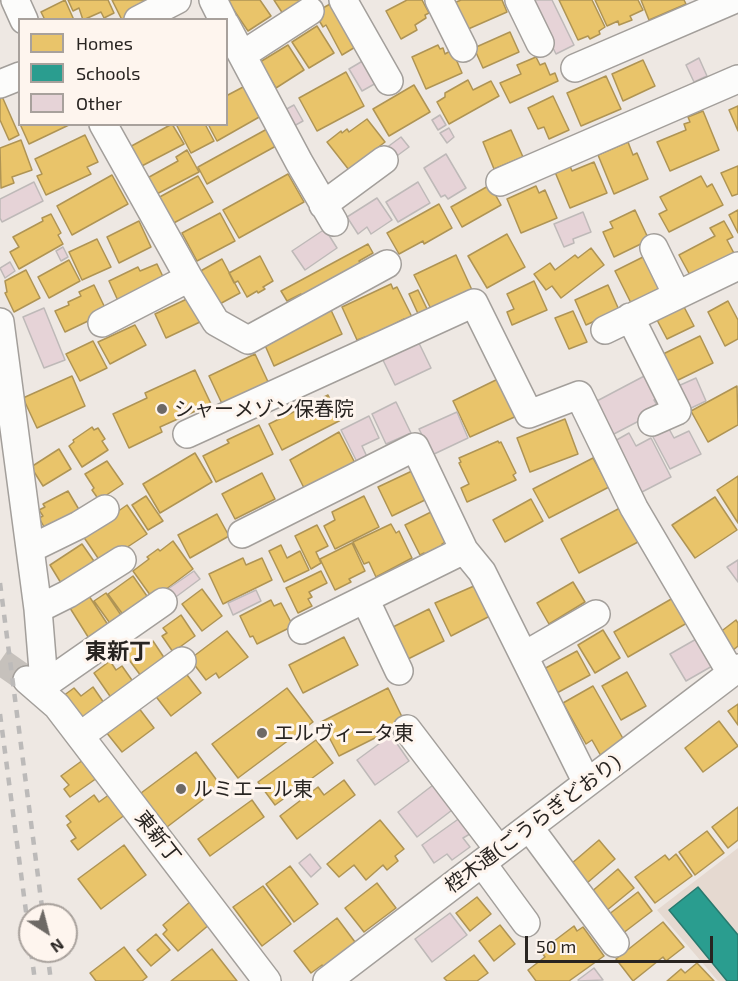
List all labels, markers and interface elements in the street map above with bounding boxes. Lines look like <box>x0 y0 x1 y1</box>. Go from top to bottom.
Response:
legend <box>18 18 228 126</box>
text: Homes <box>76 32 133 54</box>
text: Schools <box>76 62 140 84</box>
text: Other <box>76 92 122 114</box>
place label: シャーメゾン保春院 <box>174 397 354 421</box>
marker: シャーメゾン保春院 <box>155 402 169 416</box>
district label: 東新丁 <box>85 639 151 665</box>
place label: エルヴィータ東 <box>274 721 414 745</box>
marker: エルヴィータ東 <box>255 726 269 740</box>
street label: 椌木通(ごうらぎどおり) <box>440 750 626 898</box>
place label: ルミエール東 <box>193 777 313 801</box>
marker: ルミエール東 <box>174 782 188 796</box>
street label: 東新丁 <box>130 806 186 868</box>
north arrow <box>18 903 78 963</box>
scale bar <box>528 924 716 962</box>
text: N <box>47 935 68 957</box>
text: 50 m <box>536 935 576 957</box>

